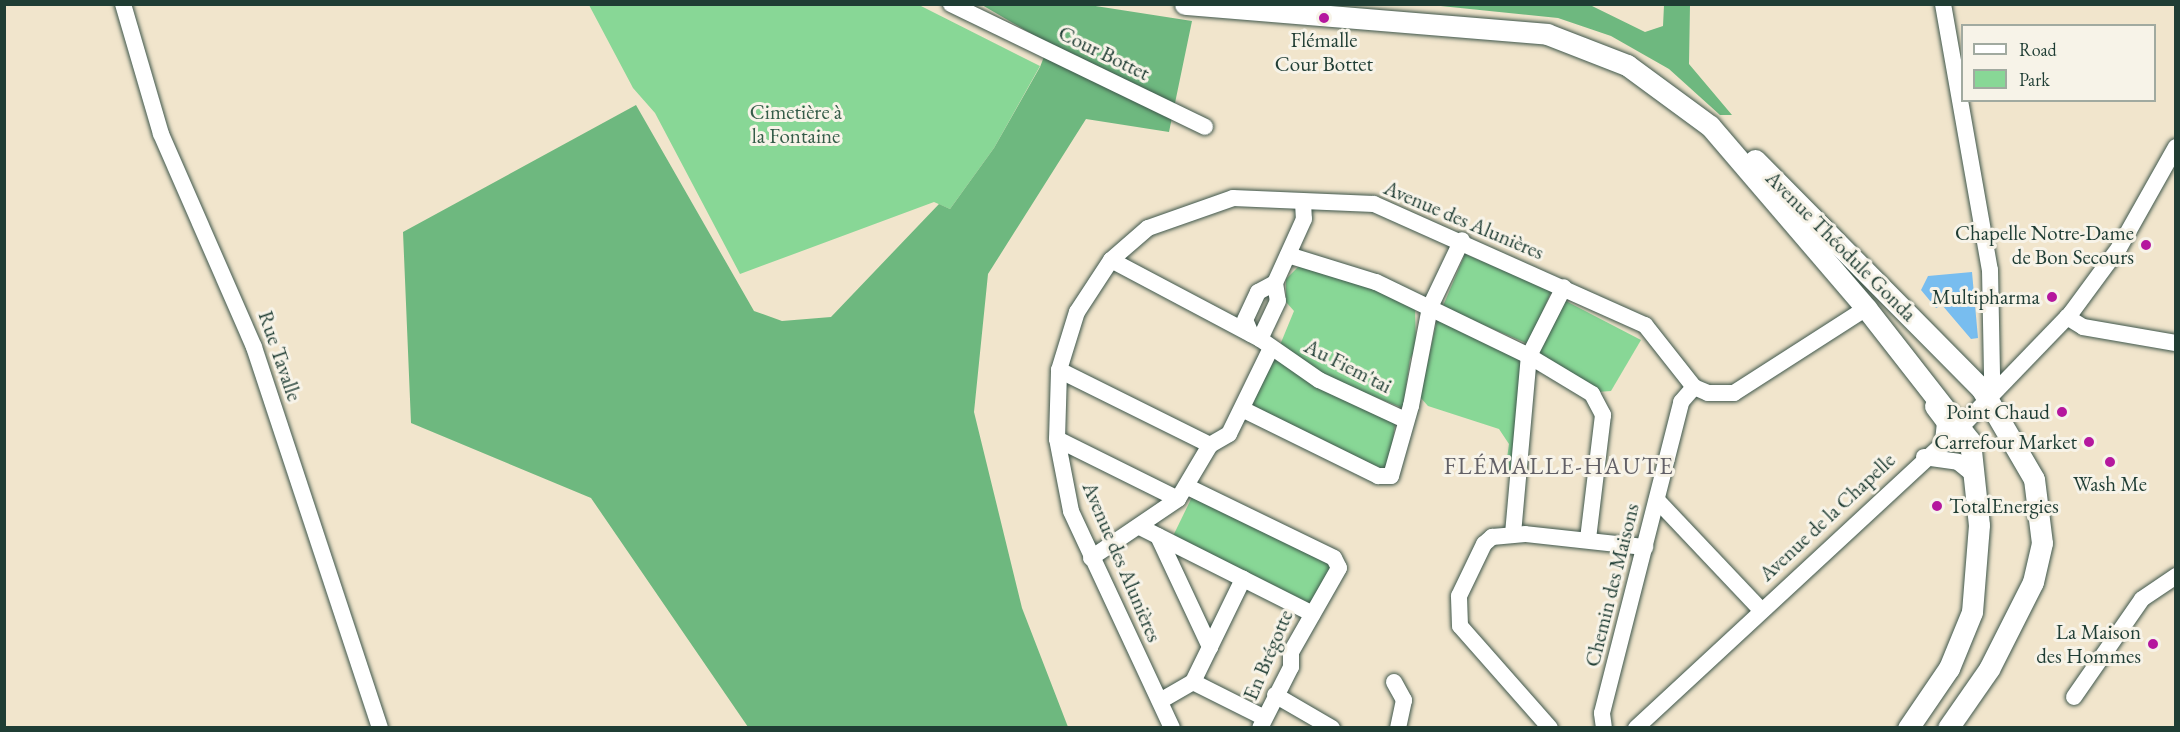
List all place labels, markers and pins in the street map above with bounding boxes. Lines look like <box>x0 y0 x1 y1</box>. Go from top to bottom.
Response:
marker: Flémalle Cour Bottet <box>1317 11 1331 25</box>
place label: Flémalle Cour Bottet <box>1275 27 1373 77</box>
place label: Chapelle Notre-Dame de Bon Secours <box>1955 220 2134 270</box>
marker: Chapelle Notre-Dame de Bon Secours <box>2139 238 2153 252</box>
place label: Multipharma <box>1932 284 2040 310</box>
marker: Multipharma <box>2045 290 2059 304</box>
place label: Point Chaud <box>1946 399 2050 425</box>
marker: Point Chaud <box>2055 405 2069 419</box>
place label: Carrefour Market <box>1934 429 2077 455</box>
marker: Carrefour Market <box>2082 435 2096 449</box>
marker: Wash Me <box>2103 455 2117 469</box>
place label: Wash Me <box>2073 471 2147 497</box>
place label: TotalEnergies <box>1949 493 2059 519</box>
marker: TotalEnergies <box>1930 499 1944 513</box>
place label: La Maison des Hommes <box>2036 619 2141 669</box>
marker: La Maison des Hommes <box>2146 637 2160 651</box>

